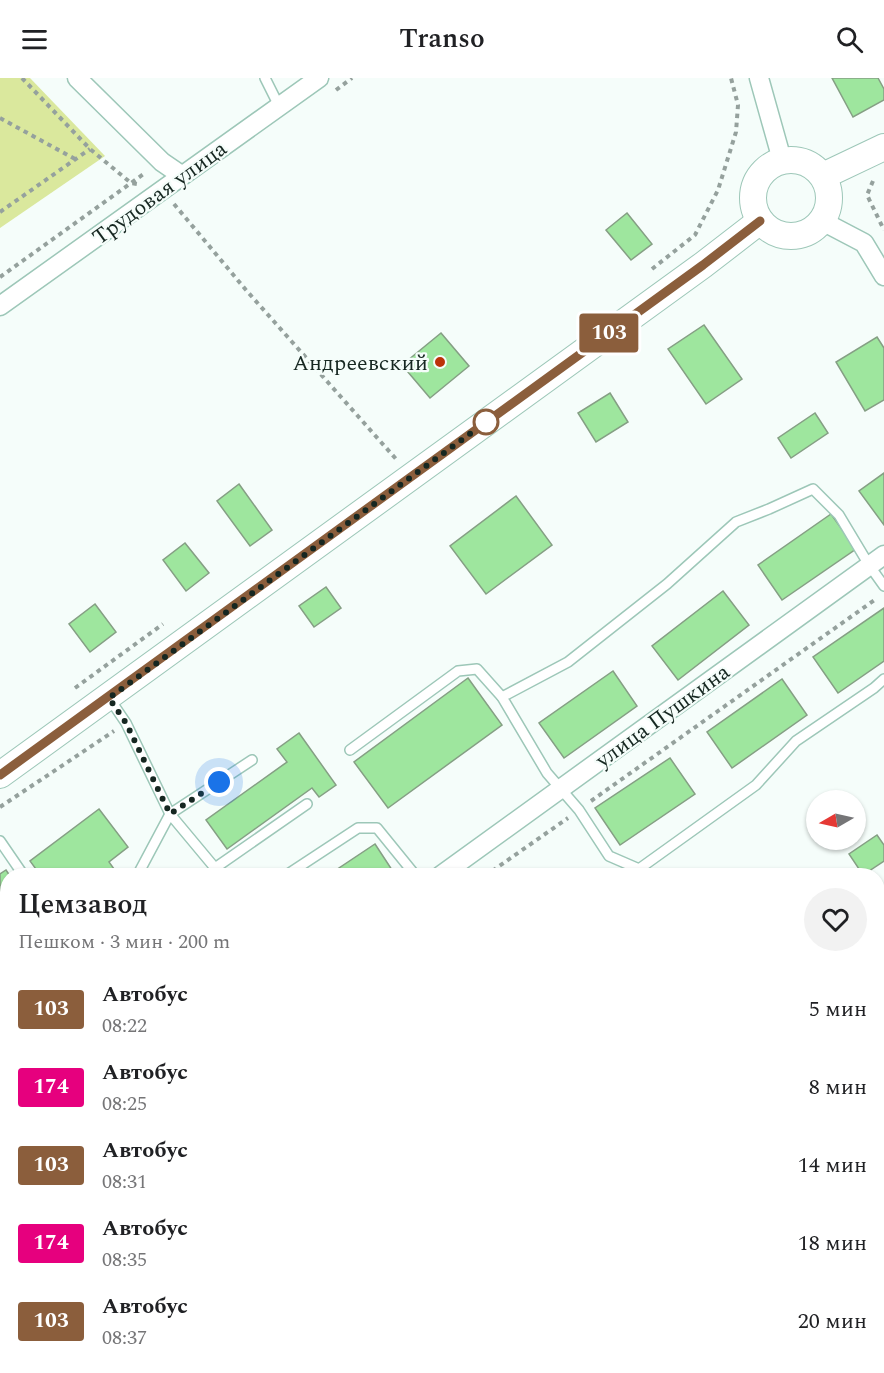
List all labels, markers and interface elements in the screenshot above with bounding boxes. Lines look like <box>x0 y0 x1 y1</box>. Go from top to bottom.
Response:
text: Transo <box>399 18 485 60</box>
icon: menu <box>18 23 51 56</box>
icon: search <box>833 23 866 56</box>
street label: Трудовая улица <box>86 133 234 253</box>
line badge: 103 <box>574 314 644 352</box>
text: 103 <box>591 317 627 349</box>
place label: Андреевский <box>292 347 428 380</box>
marker: Андреевский <box>433 355 447 369</box>
unlabelled marker <box>473 409 499 435</box>
street label: улица Пушкина <box>588 656 737 777</box>
your location <box>204 767 234 797</box>
north arrow <box>806 790 866 850</box>
map controls <box>806 790 866 850</box>
text: Цемзавод <box>18 883 147 926</box>
button: heart <box>804 888 867 951</box>
text: Пешком · 3 мин · 200 m <box>18 927 230 957</box>
text: Автобус <box>102 978 188 1011</box>
text: 103 <box>33 993 69 1025</box>
text: 5 мин <box>809 993 867 1026</box>
text: 08:22 <box>102 1011 147 1041</box>
text: Автобус <box>102 1056 188 1089</box>
text: 174 <box>33 1071 69 1103</box>
text: 8 мин <box>809 1071 867 1104</box>
text: 08:25 <box>102 1089 147 1119</box>
text: Автобус <box>102 1134 188 1167</box>
text: 103 <box>33 1149 69 1181</box>
text: 14 мин <box>798 1149 867 1182</box>
text: 08:31 <box>102 1167 147 1197</box>
text: Автобус <box>102 1212 188 1245</box>
text: 174 <box>33 1227 69 1259</box>
text: 18 мин <box>798 1227 867 1260</box>
text: 08:35 <box>102 1245 147 1275</box>
text: Автобус <box>102 1290 188 1323</box>
text: 103 <box>33 1305 69 1337</box>
text: 20 мин <box>798 1305 867 1338</box>
text: 08:37 <box>102 1323 147 1353</box>

